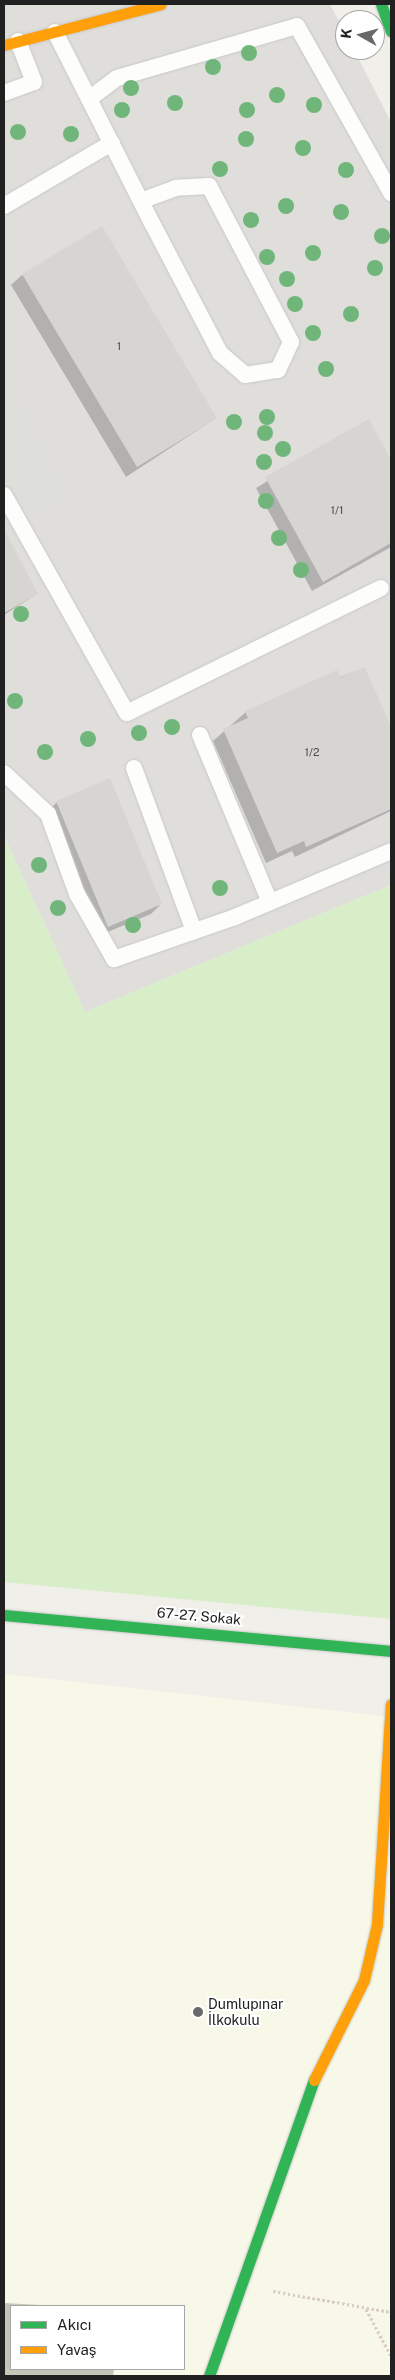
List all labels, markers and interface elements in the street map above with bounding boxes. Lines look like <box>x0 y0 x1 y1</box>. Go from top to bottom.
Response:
north arrow <box>335 10 385 60</box>
text: K <box>338 27 355 39</box>
house number: 1 <box>117 339 121 353</box>
house number: 1/1 <box>331 503 343 517</box>
house number: 1/2 <box>305 745 319 759</box>
street label: 67-27. Sokak <box>156 1604 242 1628</box>
place label: Dumlupınar İlkokulu <box>208 1996 283 2028</box>
marker: Dumlupınar İlkokulu <box>192 2006 204 2018</box>
legend <box>10 2305 185 2370</box>
text: Akıcı <box>57 2316 91 2333</box>
text: Yavaş <box>57 2341 96 2358</box>

